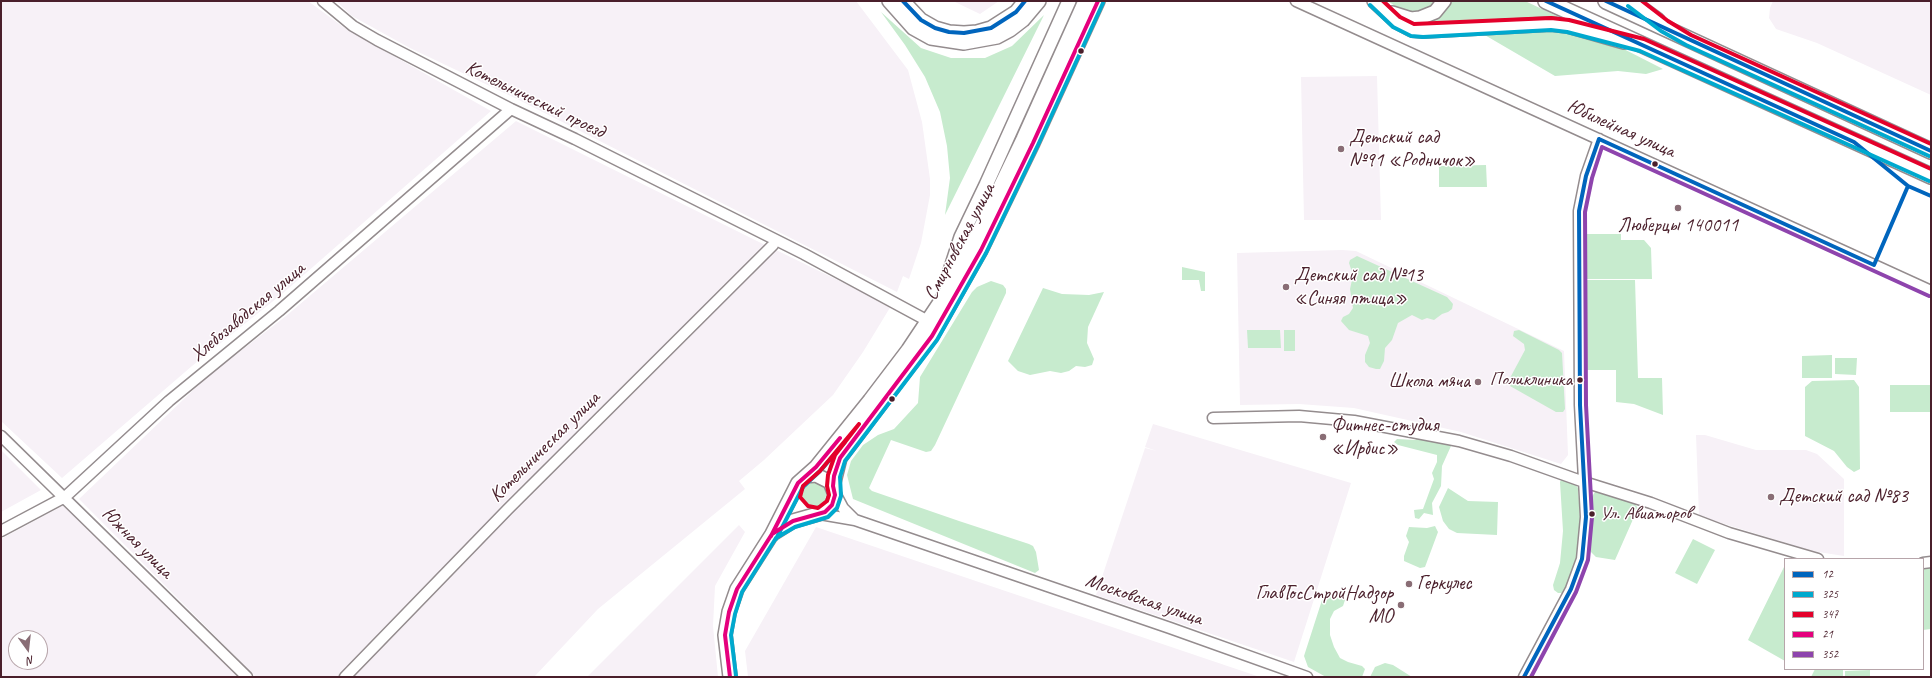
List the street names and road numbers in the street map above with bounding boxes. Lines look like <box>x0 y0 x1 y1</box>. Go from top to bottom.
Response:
street label: Котельнический проезд <box>461 56 609 144</box>
street label: Юбилейная улица <box>1563 94 1679 164</box>
street label: Смирновская улица <box>919 179 1001 305</box>
street label: Хлебозаводская улица <box>186 257 310 367</box>
street label: Котельническая улица <box>485 387 605 507</box>
street label: Южная улица <box>96 502 178 584</box>
street label: Московская улица <box>1082 569 1206 631</box>

